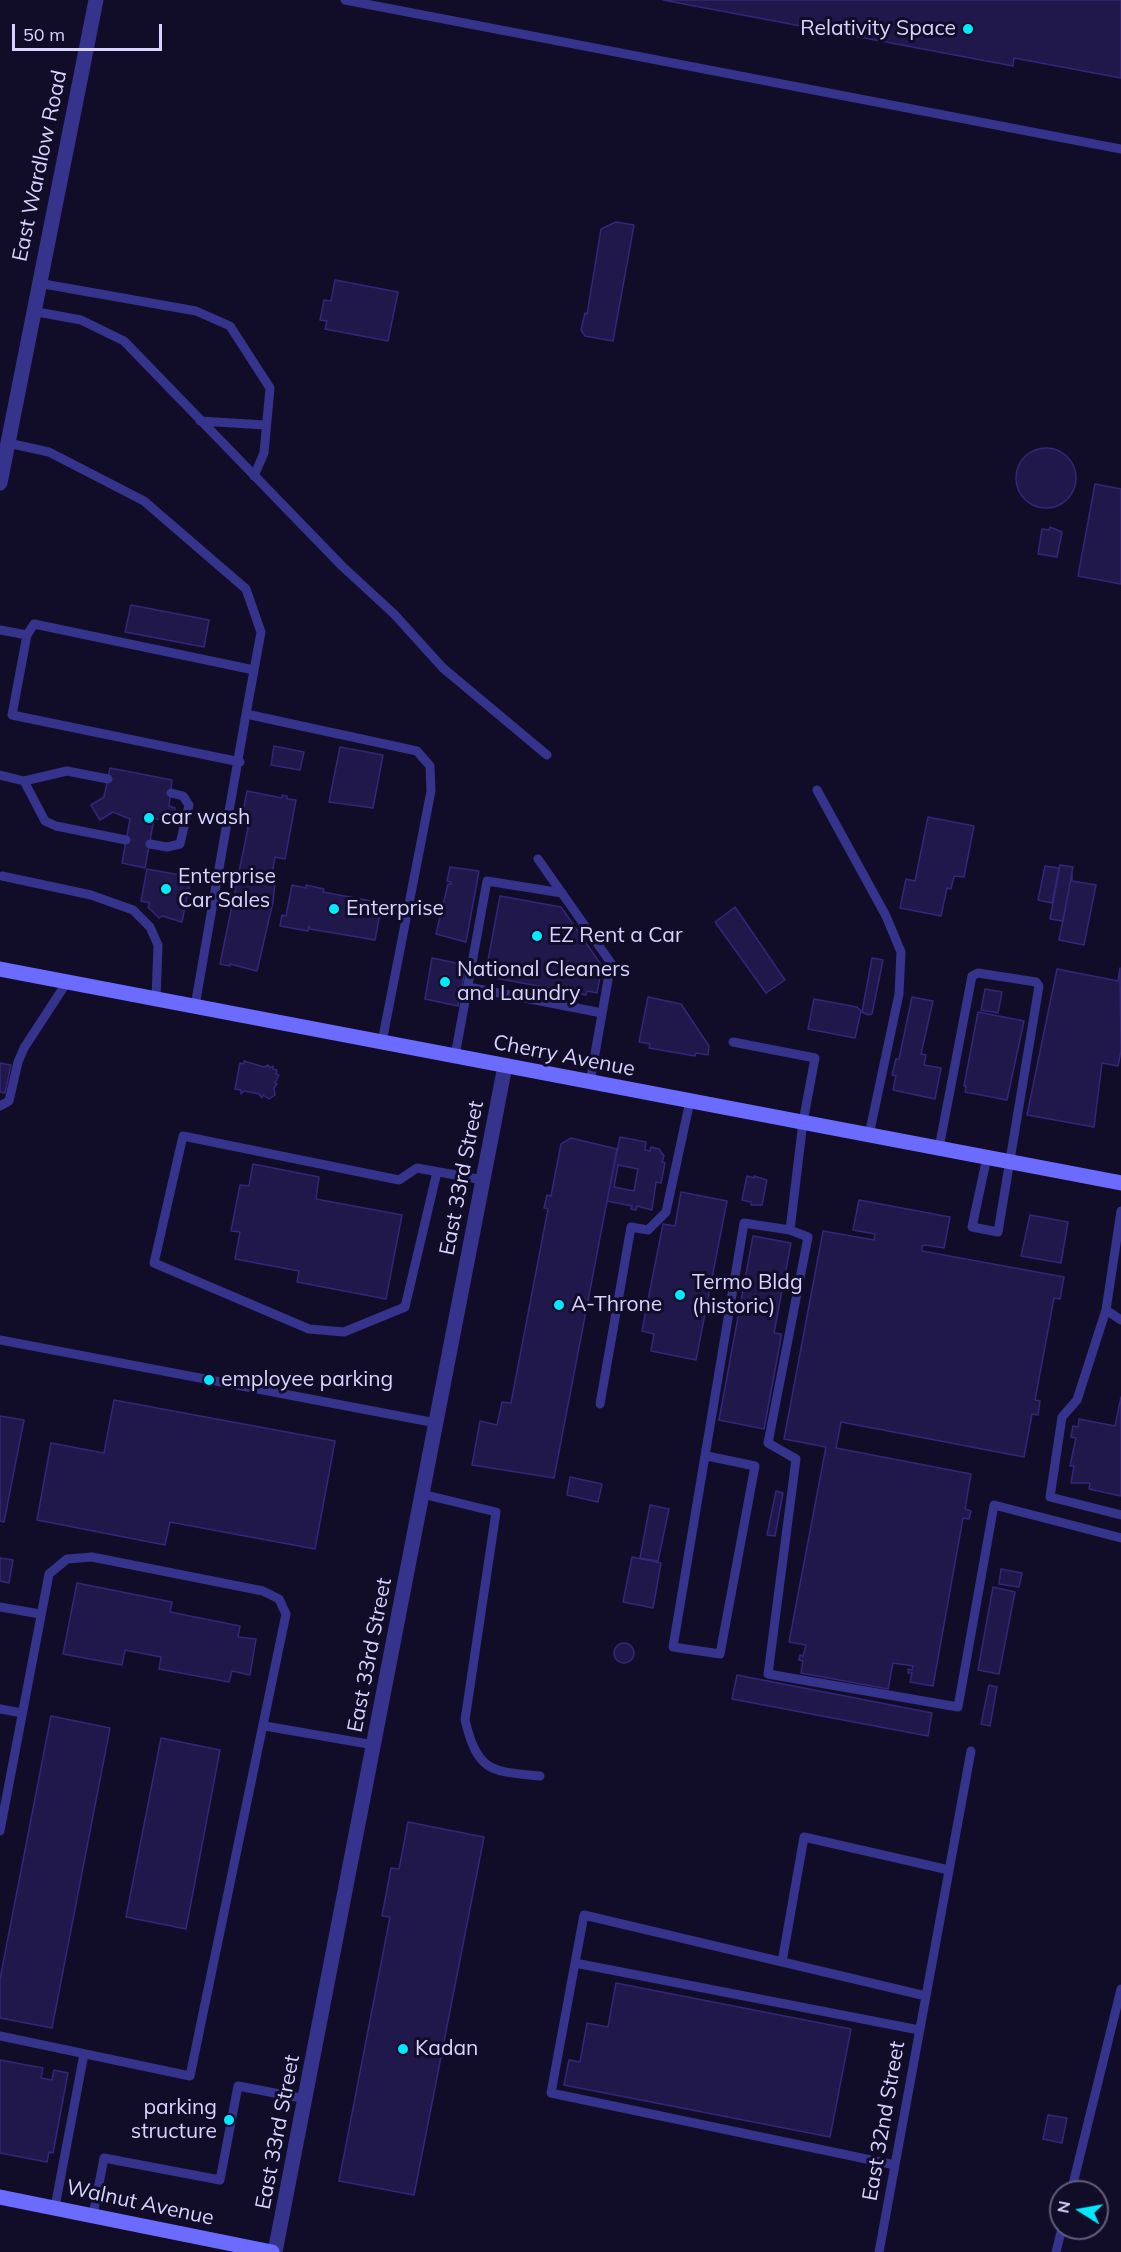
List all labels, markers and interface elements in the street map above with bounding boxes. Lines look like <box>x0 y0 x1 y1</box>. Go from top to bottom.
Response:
scale bar <box>15 12 165 50</box>
place label: Relativity Space <box>800 16 956 42</box>
marker: Relativity Space <box>961 22 975 36</box>
text: 50 m <box>23 23 65 46</box>
street label: East Wardlow Road <box>7 68 73 264</box>
place label: car wash <box>161 805 250 831</box>
marker: car wash <box>142 811 156 825</box>
place label: Enterprise Car Sales <box>178 864 276 914</box>
marker: Enterprise Car Sales <box>159 882 173 896</box>
place label: Enterprise <box>346 896 444 922</box>
marker: Enterprise <box>327 902 341 916</box>
place label: EZ Rent a Car <box>549 923 683 949</box>
marker: EZ Rent a Car <box>530 929 544 943</box>
place label: National Cleaners and Laundry <box>457 957 630 1007</box>
marker: National Cleaners and Laundry <box>438 975 452 989</box>
street label: Cherry Avenue <box>491 1030 637 1082</box>
street label: East 33rd Street <box>435 1099 489 1257</box>
place label: Termo Bldg (historic) <box>692 1270 803 1320</box>
marker: Termo Bldg (historic) <box>673 1288 687 1302</box>
place label: A-Throne <box>571 1292 662 1318</box>
marker: A-Throne <box>552 1298 566 1312</box>
place label: employee parking <box>221 1367 393 1393</box>
marker: employee parking <box>202 1373 216 1387</box>
street label: East 33rd Street <box>343 1576 397 1734</box>
place label: Kadan <box>415 2036 478 2062</box>
street label: East 32nd Street <box>858 2039 910 2203</box>
marker: Kadan <box>396 2042 410 2056</box>
street label: East 33rd Street <box>251 2053 305 2211</box>
place label: parking structure <box>131 2095 217 2145</box>
marker: parking structure <box>222 2113 236 2127</box>
street label: Walnut Avenue <box>64 2175 216 2231</box>
north arrow <box>1049 2180 1109 2240</box>
text: N <box>1052 2199 1074 2215</box>

